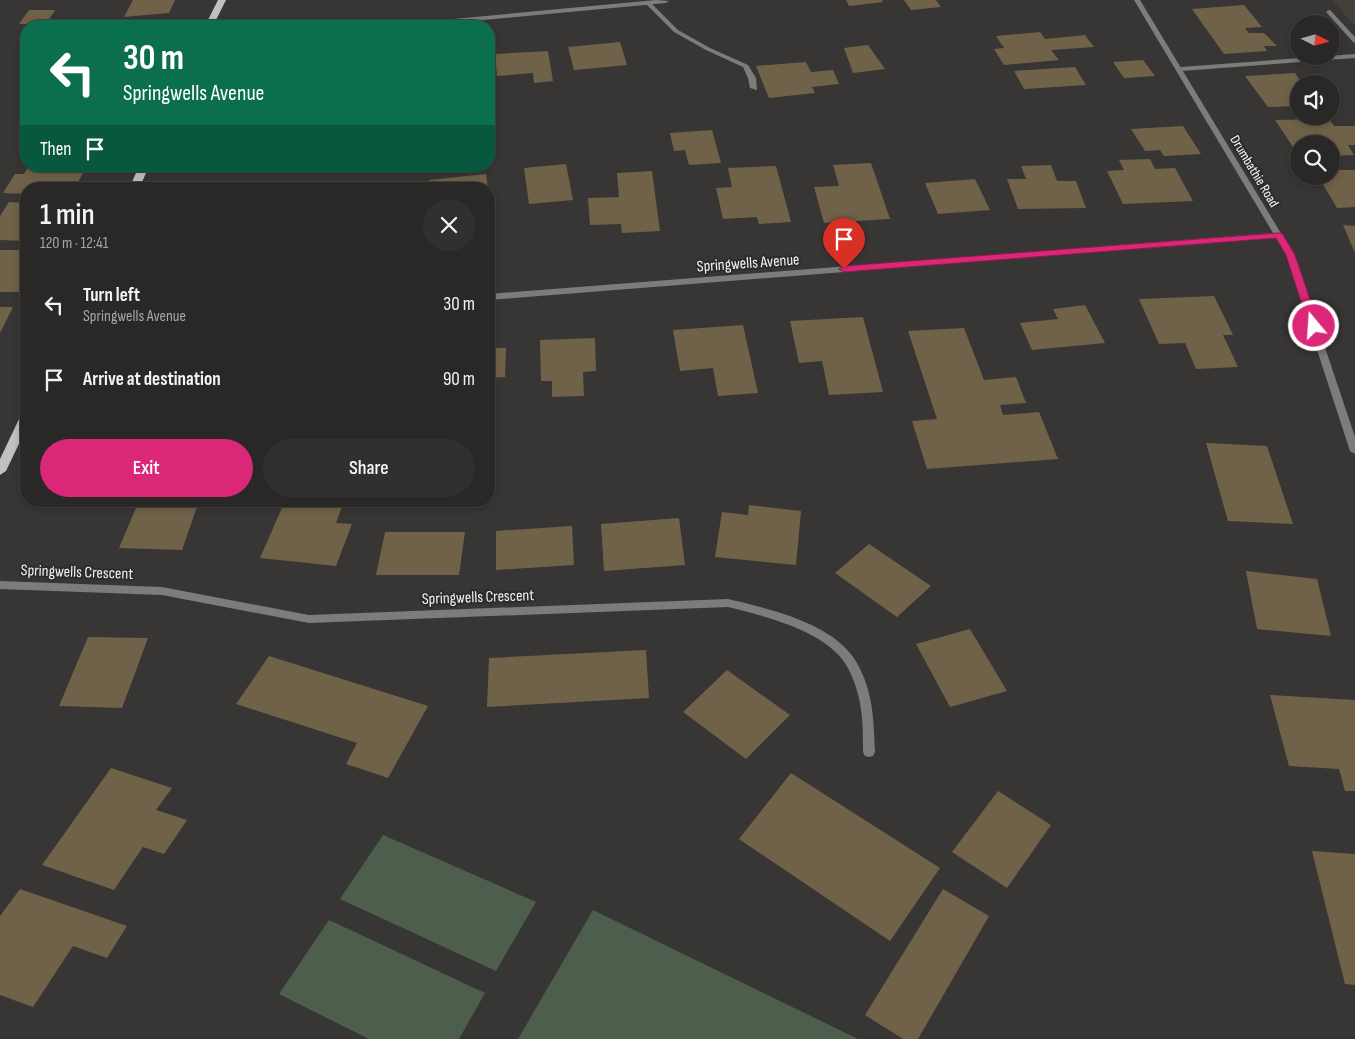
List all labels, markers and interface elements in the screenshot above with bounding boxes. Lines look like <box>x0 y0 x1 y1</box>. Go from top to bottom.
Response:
north arrow <box>1290 15 1340 65</box>
map controls <box>1290 15 1340 185</box>
text: 30 m <box>123 37 184 80</box>
icon: left <box>40 40 105 105</box>
button: sound <box>1290 75 1340 125</box>
text: Springwells Avenue <box>123 80 264 107</box>
street label: Drumbathie Road <box>1226 132 1283 210</box>
icon: arrive <box>81 135 109 163</box>
button: search <box>1290 135 1340 185</box>
text: Then <box>40 138 71 161</box>
text: 1 min <box>40 197 95 233</box>
button: close <box>423 199 475 251</box>
pin <box>823 218 865 269</box>
icon: arrive <box>830 225 858 253</box>
text: 120 m · 12:41 <box>40 234 108 253</box>
street label: Springwells Avenue <box>696 250 800 277</box>
text: Turn left <box>83 284 140 307</box>
icon: left <box>40 291 68 319</box>
text: 30 m <box>443 293 475 316</box>
position arrow <box>1287 299 1339 351</box>
text: Springwells Avenue <box>83 307 186 326</box>
icon: arrive <box>40 366 68 394</box>
text: Arrive at destination <box>83 368 221 391</box>
text: 90 m <box>443 368 475 391</box>
button: Exit <box>40 439 253 497</box>
button: Share <box>263 439 475 497</box>
street label: Springwells Crescent <box>20 561 134 584</box>
street label: Springwells Crescent <box>421 586 535 609</box>

